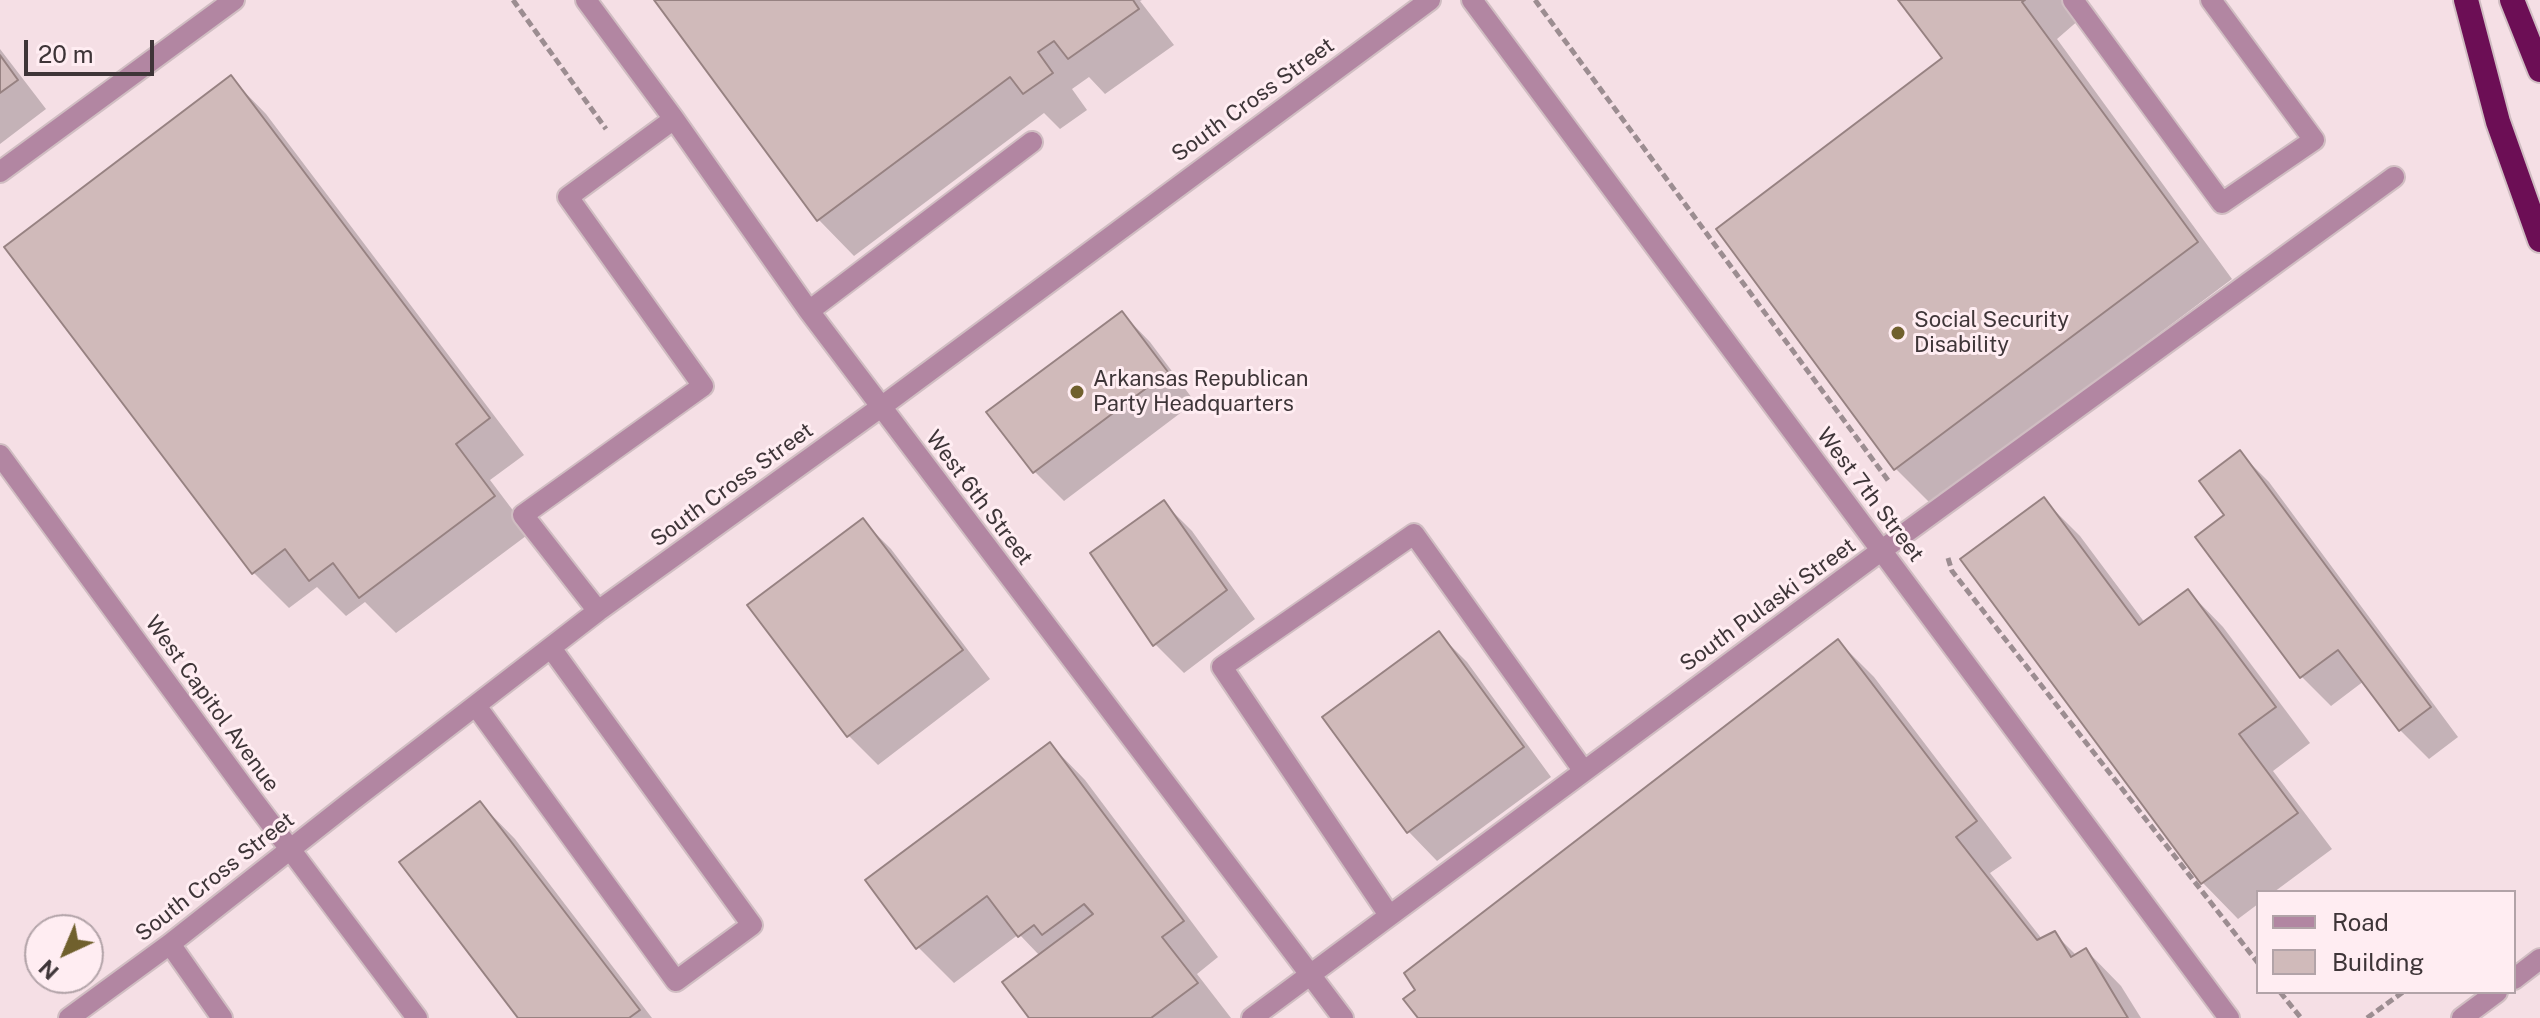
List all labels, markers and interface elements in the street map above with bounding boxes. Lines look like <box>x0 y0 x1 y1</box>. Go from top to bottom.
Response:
scale bar <box>28 24 158 74</box>
street label: South Cross Street <box>1167 32 1339 168</box>
text: 20 m <box>38 40 94 68</box>
place label: Social Security Disability <box>1914 307 2069 358</box>
marker: Social Security Disability <box>1889 324 1907 342</box>
place label: Arkansas Republican Party Headquarters <box>1093 366 1308 418</box>
marker: Arkansas Republican Party Headquarters <box>1068 383 1086 401</box>
street label: South Cross Street <box>646 417 818 553</box>
street label: West 7th Street <box>1811 423 1929 567</box>
street label: West 6th Street <box>920 425 1038 571</box>
street label: South Pulaski Street <box>1675 532 1861 678</box>
street label: West Capitol Avenue <box>139 611 285 797</box>
street label: South Cross Street <box>130 807 300 947</box>
legend <box>2256 890 2516 994</box>
text: Road <box>2332 908 2389 936</box>
north arrow <box>24 914 104 994</box>
text: Building <box>2332 948 2424 976</box>
text: N <box>33 954 64 985</box>

